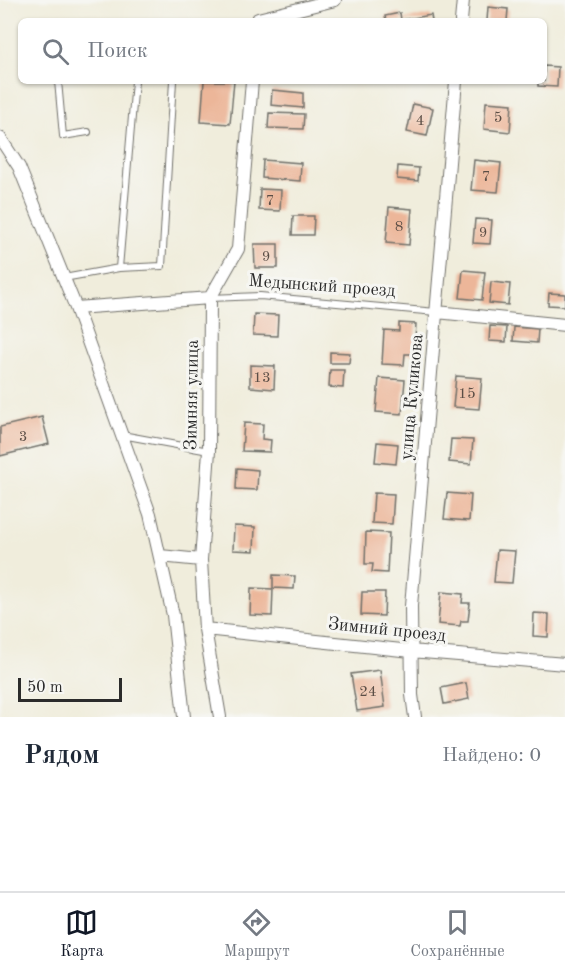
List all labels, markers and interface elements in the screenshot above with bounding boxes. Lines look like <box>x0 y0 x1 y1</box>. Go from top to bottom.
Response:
search box <box>18 18 547 84</box>
icon: search <box>39 35 72 68</box>
text: Поиск <box>87 40 148 62</box>
house number: 5 <box>494 111 502 126</box>
house number: 4 <box>416 114 424 129</box>
house number: 7 <box>482 170 490 185</box>
house number: 7 <box>266 194 274 209</box>
house number: 8 <box>395 220 403 235</box>
house number: 9 <box>479 226 487 241</box>
house number: 9 <box>262 250 270 265</box>
street label: Медынский проезд <box>248 272 396 300</box>
street label: улица Куликова <box>397 333 427 461</box>
street label: Зимняя улица <box>182 339 202 451</box>
house number: 13 <box>253 371 271 386</box>
house number: 15 <box>458 387 476 402</box>
house number: 3 <box>19 430 27 445</box>
street label: Зимний проезд <box>327 615 447 645</box>
scale bar <box>18 675 122 702</box>
text: 50 m <box>27 680 63 696</box>
house number: 24 <box>359 685 377 700</box>
text: Рядом <box>24 743 99 769</box>
text: Найдено: 0 <box>442 746 541 766</box>
tab: Карта <box>60 906 104 962</box>
tab: Маршрут <box>224 906 290 962</box>
tab: Сохранённые <box>410 906 505 962</box>

